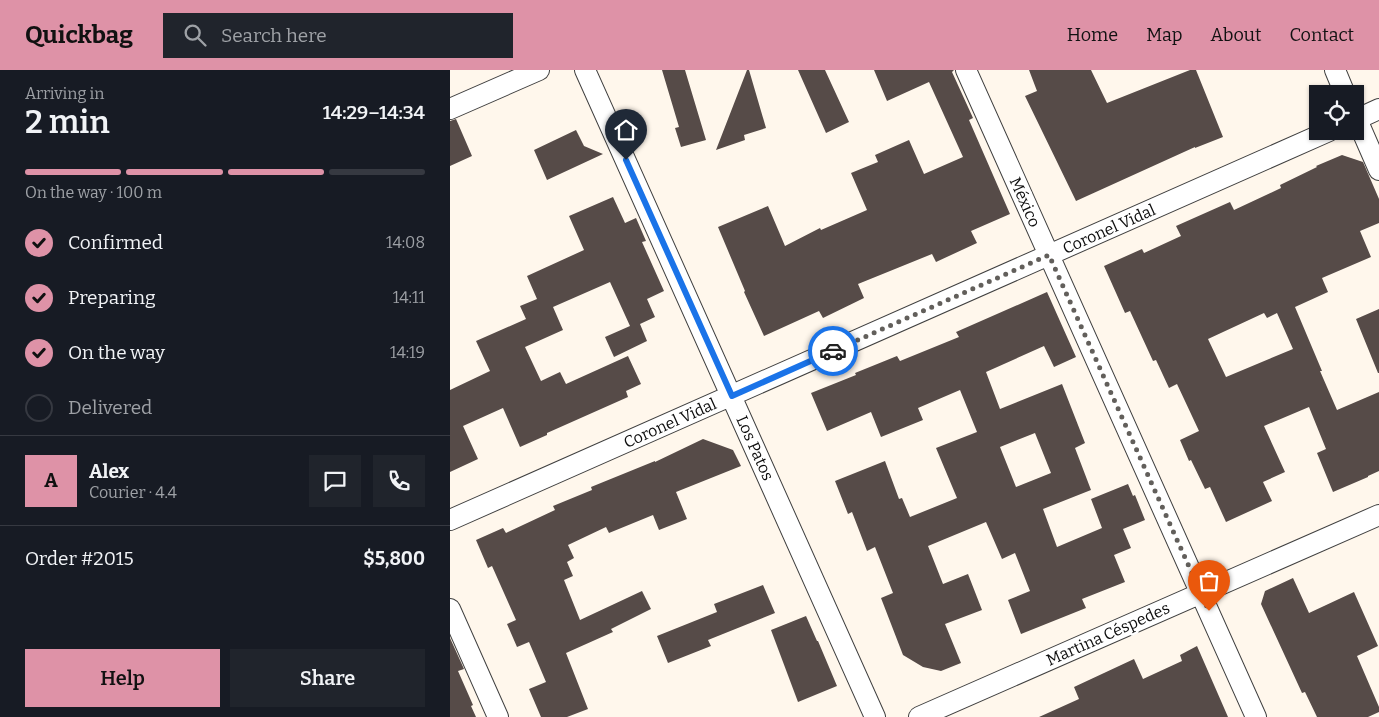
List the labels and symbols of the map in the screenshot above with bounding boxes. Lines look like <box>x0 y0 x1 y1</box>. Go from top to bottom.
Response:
pin <box>605 109 647 160</box>
street label: México <box>1006 174 1044 230</box>
street label: Coronel Vidal <box>1060 200 1159 258</box>
courier <box>808 326 858 376</box>
street label: Coronel Vidal <box>621 394 720 452</box>
street label: Los Patos <box>732 413 778 483</box>
pin <box>1188 560 1230 611</box>
street label: Martina Céspedes <box>1043 598 1173 670</box>

